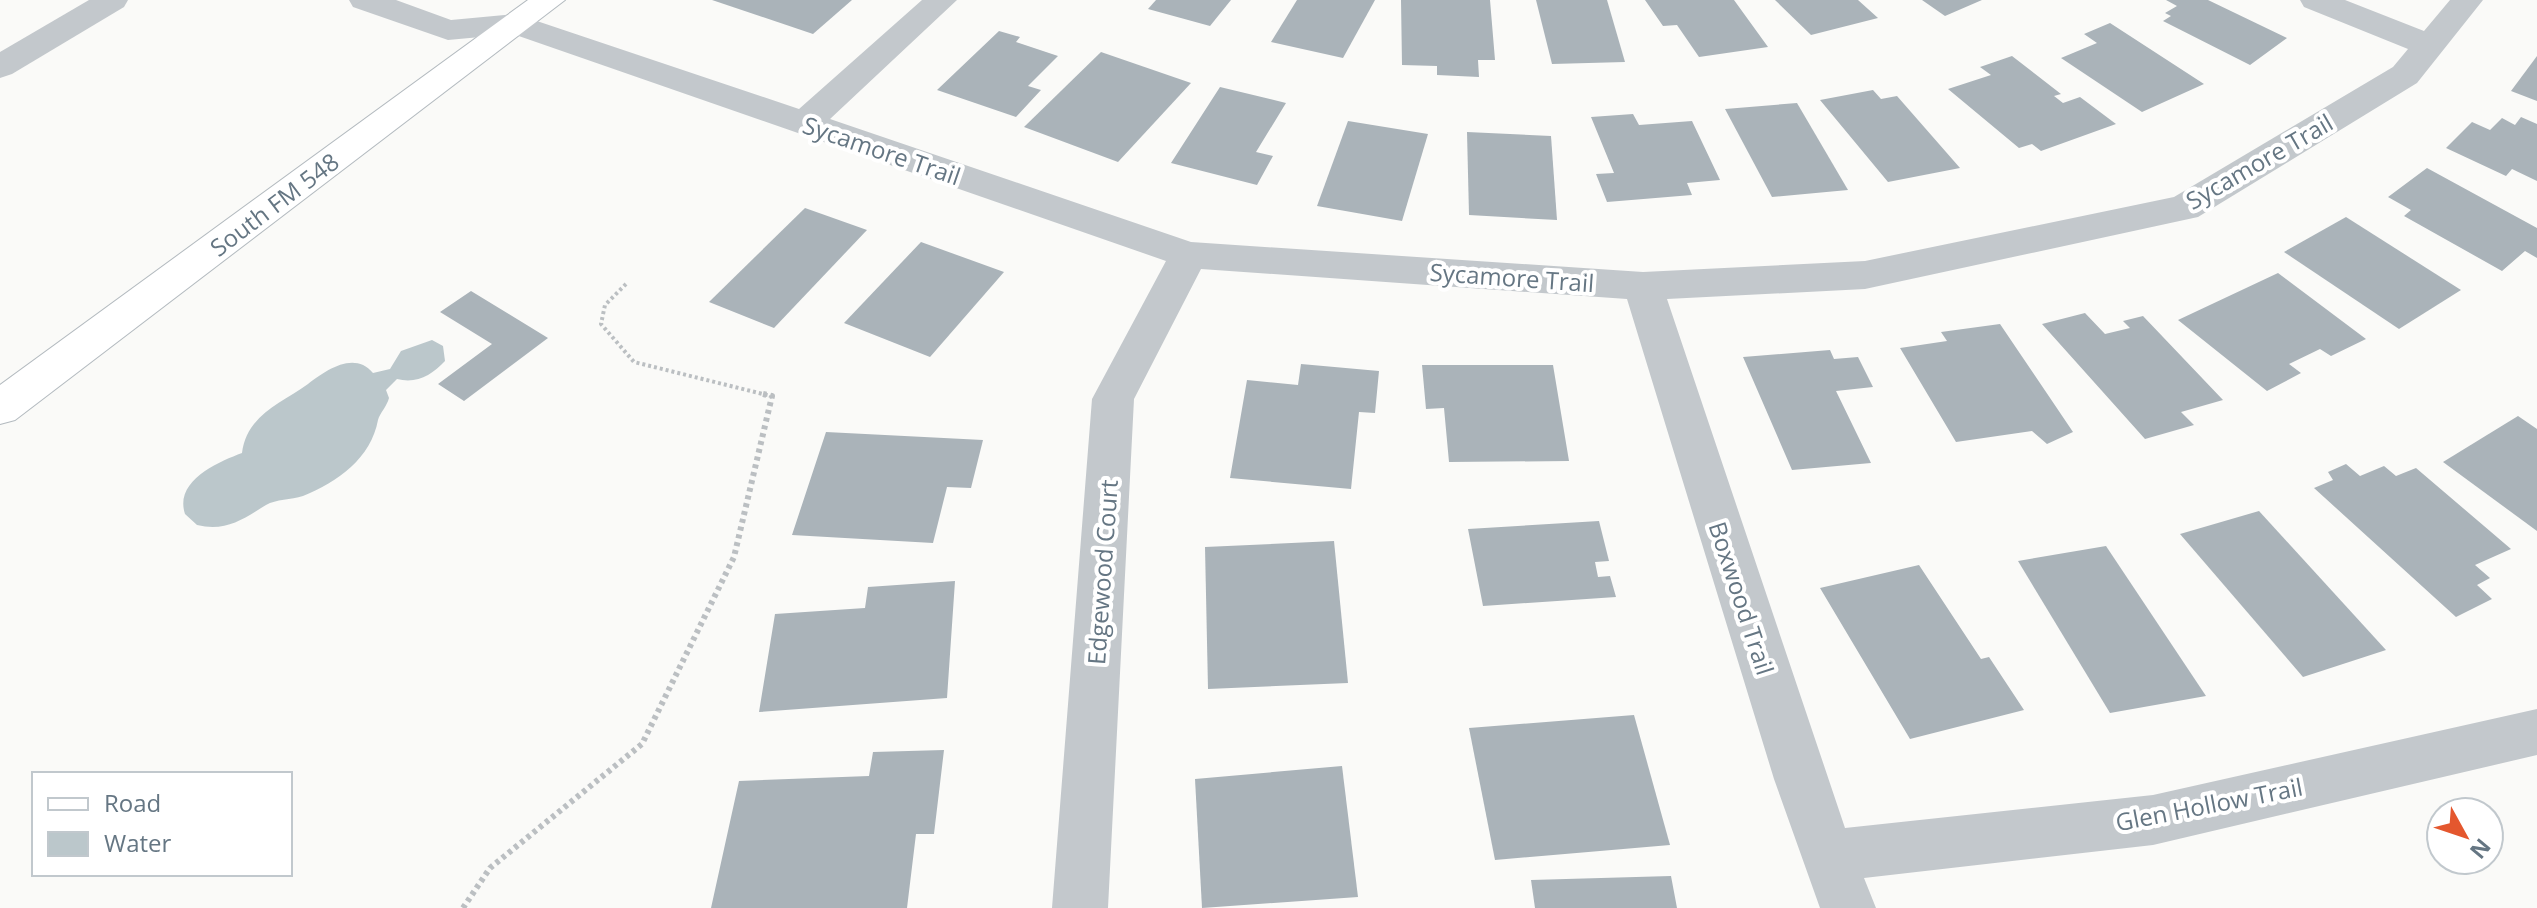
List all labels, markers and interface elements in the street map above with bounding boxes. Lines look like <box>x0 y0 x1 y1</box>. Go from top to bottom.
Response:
street label: Sycamore Trail <box>2179 106 2339 216</box>
street label: Sycamore Trail <box>799 108 965 192</box>
street label: South FM 548 <box>203 145 345 263</box>
street label: Sycamore Trail <box>1429 255 1595 299</box>
street label: Edgewood Court <box>1079 478 1125 666</box>
street label: Boxwood Trail <box>1702 517 1782 679</box>
street label: Glen Hollow Trail <box>2113 770 2305 838</box>
legend <box>32 772 292 876</box>
text: Road <box>104 786 161 819</box>
north arrow <box>2425 796 2505 876</box>
text: Water <box>104 826 172 859</box>
text: N <box>2464 833 2498 866</box>

